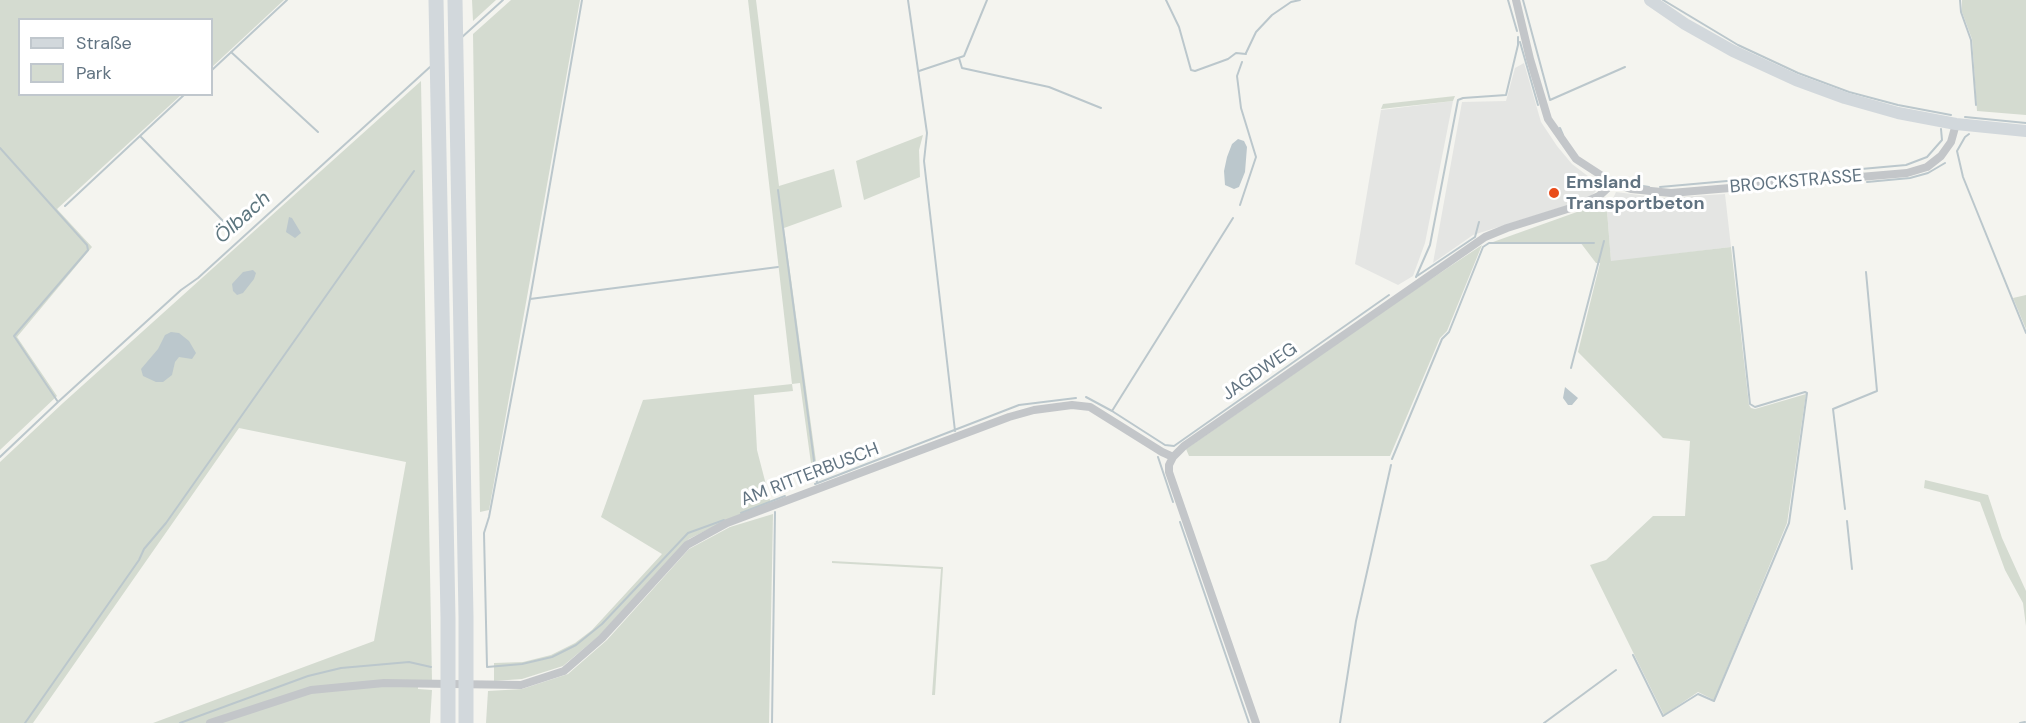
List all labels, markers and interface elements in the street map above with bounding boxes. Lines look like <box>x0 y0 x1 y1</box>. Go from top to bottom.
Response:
legend <box>18 18 213 96</box>
text: Straße <box>76 31 132 55</box>
text: Park <box>76 61 112 85</box>
street label: BROCKSTRASSE <box>1729 165 1863 199</box>
place label: Emsland Transportbeton <box>1566 172 1705 214</box>
marker: Emsland Transportbeton <box>1547 186 1561 200</box>
water label: Ölbach <box>210 187 276 249</box>
street label: JAGDWEG <box>1218 338 1302 406</box>
street label: AM RITTERBUSCH <box>738 439 882 511</box>

